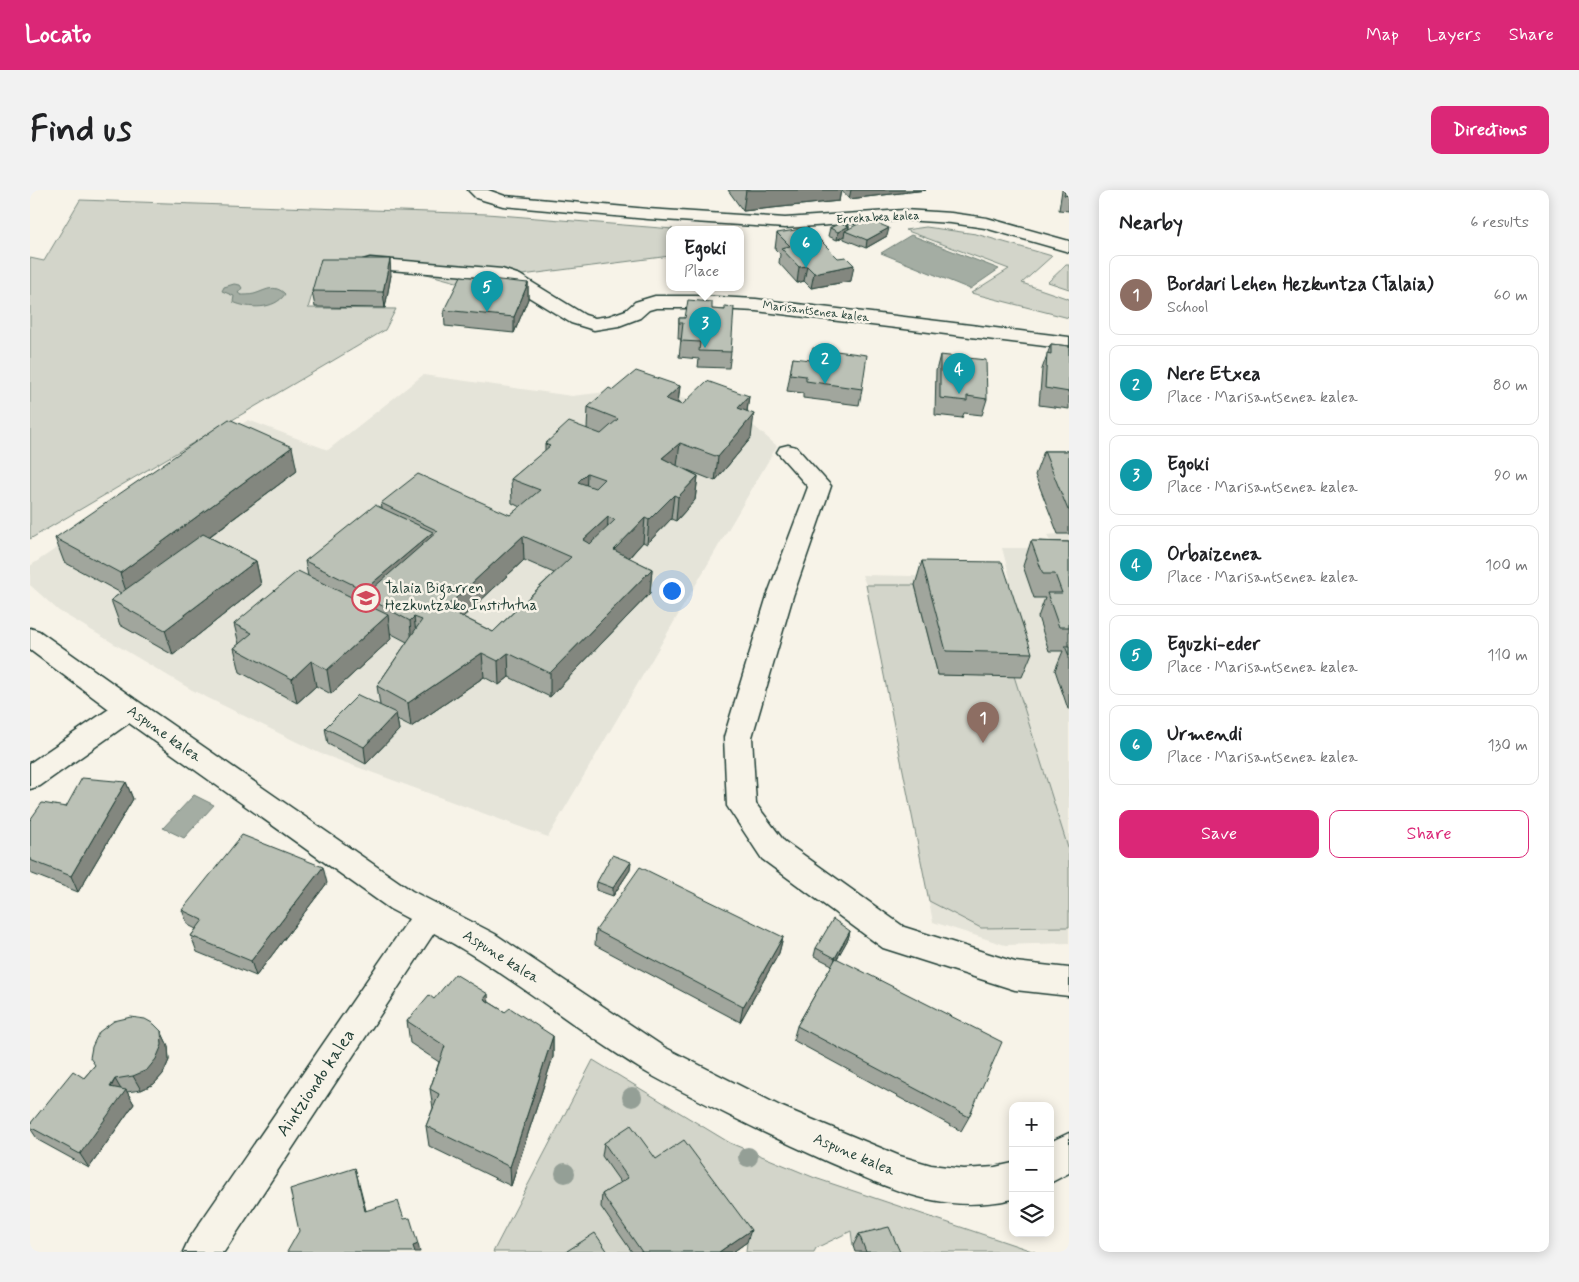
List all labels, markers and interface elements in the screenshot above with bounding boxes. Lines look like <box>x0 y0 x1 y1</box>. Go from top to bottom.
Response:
text: Locato <box>25 20 91 51</box>
text: Map <box>1366 23 1399 47</box>
text: Layers <box>1427 23 1481 47</box>
text: Share <box>1509 23 1554 47</box>
button: Directions <box>1431 106 1549 154</box>
text: Find us <box>30 107 132 153</box>
street label: Errekabea kalea <box>836 208 920 228</box>
text: Nearby <box>1119 209 1183 237</box>
text: 6 results <box>1470 212 1529 233</box>
popup <box>666 226 744 291</box>
pin: 6 <box>790 227 822 268</box>
text: Egoki <box>684 236 726 261</box>
text: Place <box>684 261 719 282</box>
pin: 5 <box>471 271 503 312</box>
text: Bordari Lehen Hezkuntza (Talaia) <box>1167 272 1434 297</box>
text: 1 <box>1132 285 1140 306</box>
text: 60 m <box>1494 285 1528 306</box>
text: School <box>1167 297 1208 318</box>
street label: Marisantsenea kalea <box>762 298 871 327</box>
pin: 3 <box>689 307 721 348</box>
pin: 2 <box>809 343 841 384</box>
pin: 4 <box>943 353 975 394</box>
text: Nere Etxea <box>1167 362 1261 387</box>
text: 2 <box>1132 375 1140 396</box>
text: 80 m <box>1493 375 1528 396</box>
text: Place · Marisantsenea kalea <box>1167 387 1358 408</box>
text: Egoki <box>1167 452 1209 477</box>
text: 3 <box>1132 465 1140 486</box>
text: 90 m <box>1494 465 1528 486</box>
text: Place · Marisantsenea kalea <box>1167 477 1358 498</box>
text: Orbaizenea <box>1167 542 1261 567</box>
text: 4 <box>1131 555 1141 576</box>
text: 100 m <box>1485 555 1528 576</box>
text: Place · Marisantsenea kalea <box>1167 567 1358 588</box>
your location <box>659 578 685 604</box>
place label: Talaia Bigarren Hezkuntzako Institutua <box>385 579 537 616</box>
school or university icon: Talaia Bigarren Hezkuntzako Institutua <box>351 583 381 613</box>
text: Eguzki-eder <box>1167 632 1260 657</box>
text: 5 <box>1131 645 1141 666</box>
text: 110 m <box>1487 645 1528 666</box>
text: Place · Marisantsenea kalea <box>1167 657 1358 678</box>
street label: Aspune kalea <box>123 701 206 768</box>
pin: 1 <box>967 702 999 743</box>
text: Urmendi <box>1167 722 1242 747</box>
text: 6 <box>1132 735 1140 756</box>
text: 130 m <box>1487 735 1528 756</box>
text: Place · Marisantsenea kalea <box>1167 747 1358 768</box>
button: Save <box>1119 810 1319 858</box>
button: Share <box>1329 810 1529 858</box>
street label: Aspune kalea <box>459 926 544 989</box>
street label: Aintziondo kalea <box>271 1025 361 1141</box>
map controls <box>1009 1102 1054 1237</box>
button: + <box>1009 1102 1054 1147</box>
street label: Aspune kalea <box>810 1129 899 1182</box>
button: − <box>1009 1147 1054 1192</box>
button: layers <box>1009 1192 1054 1237</box>

